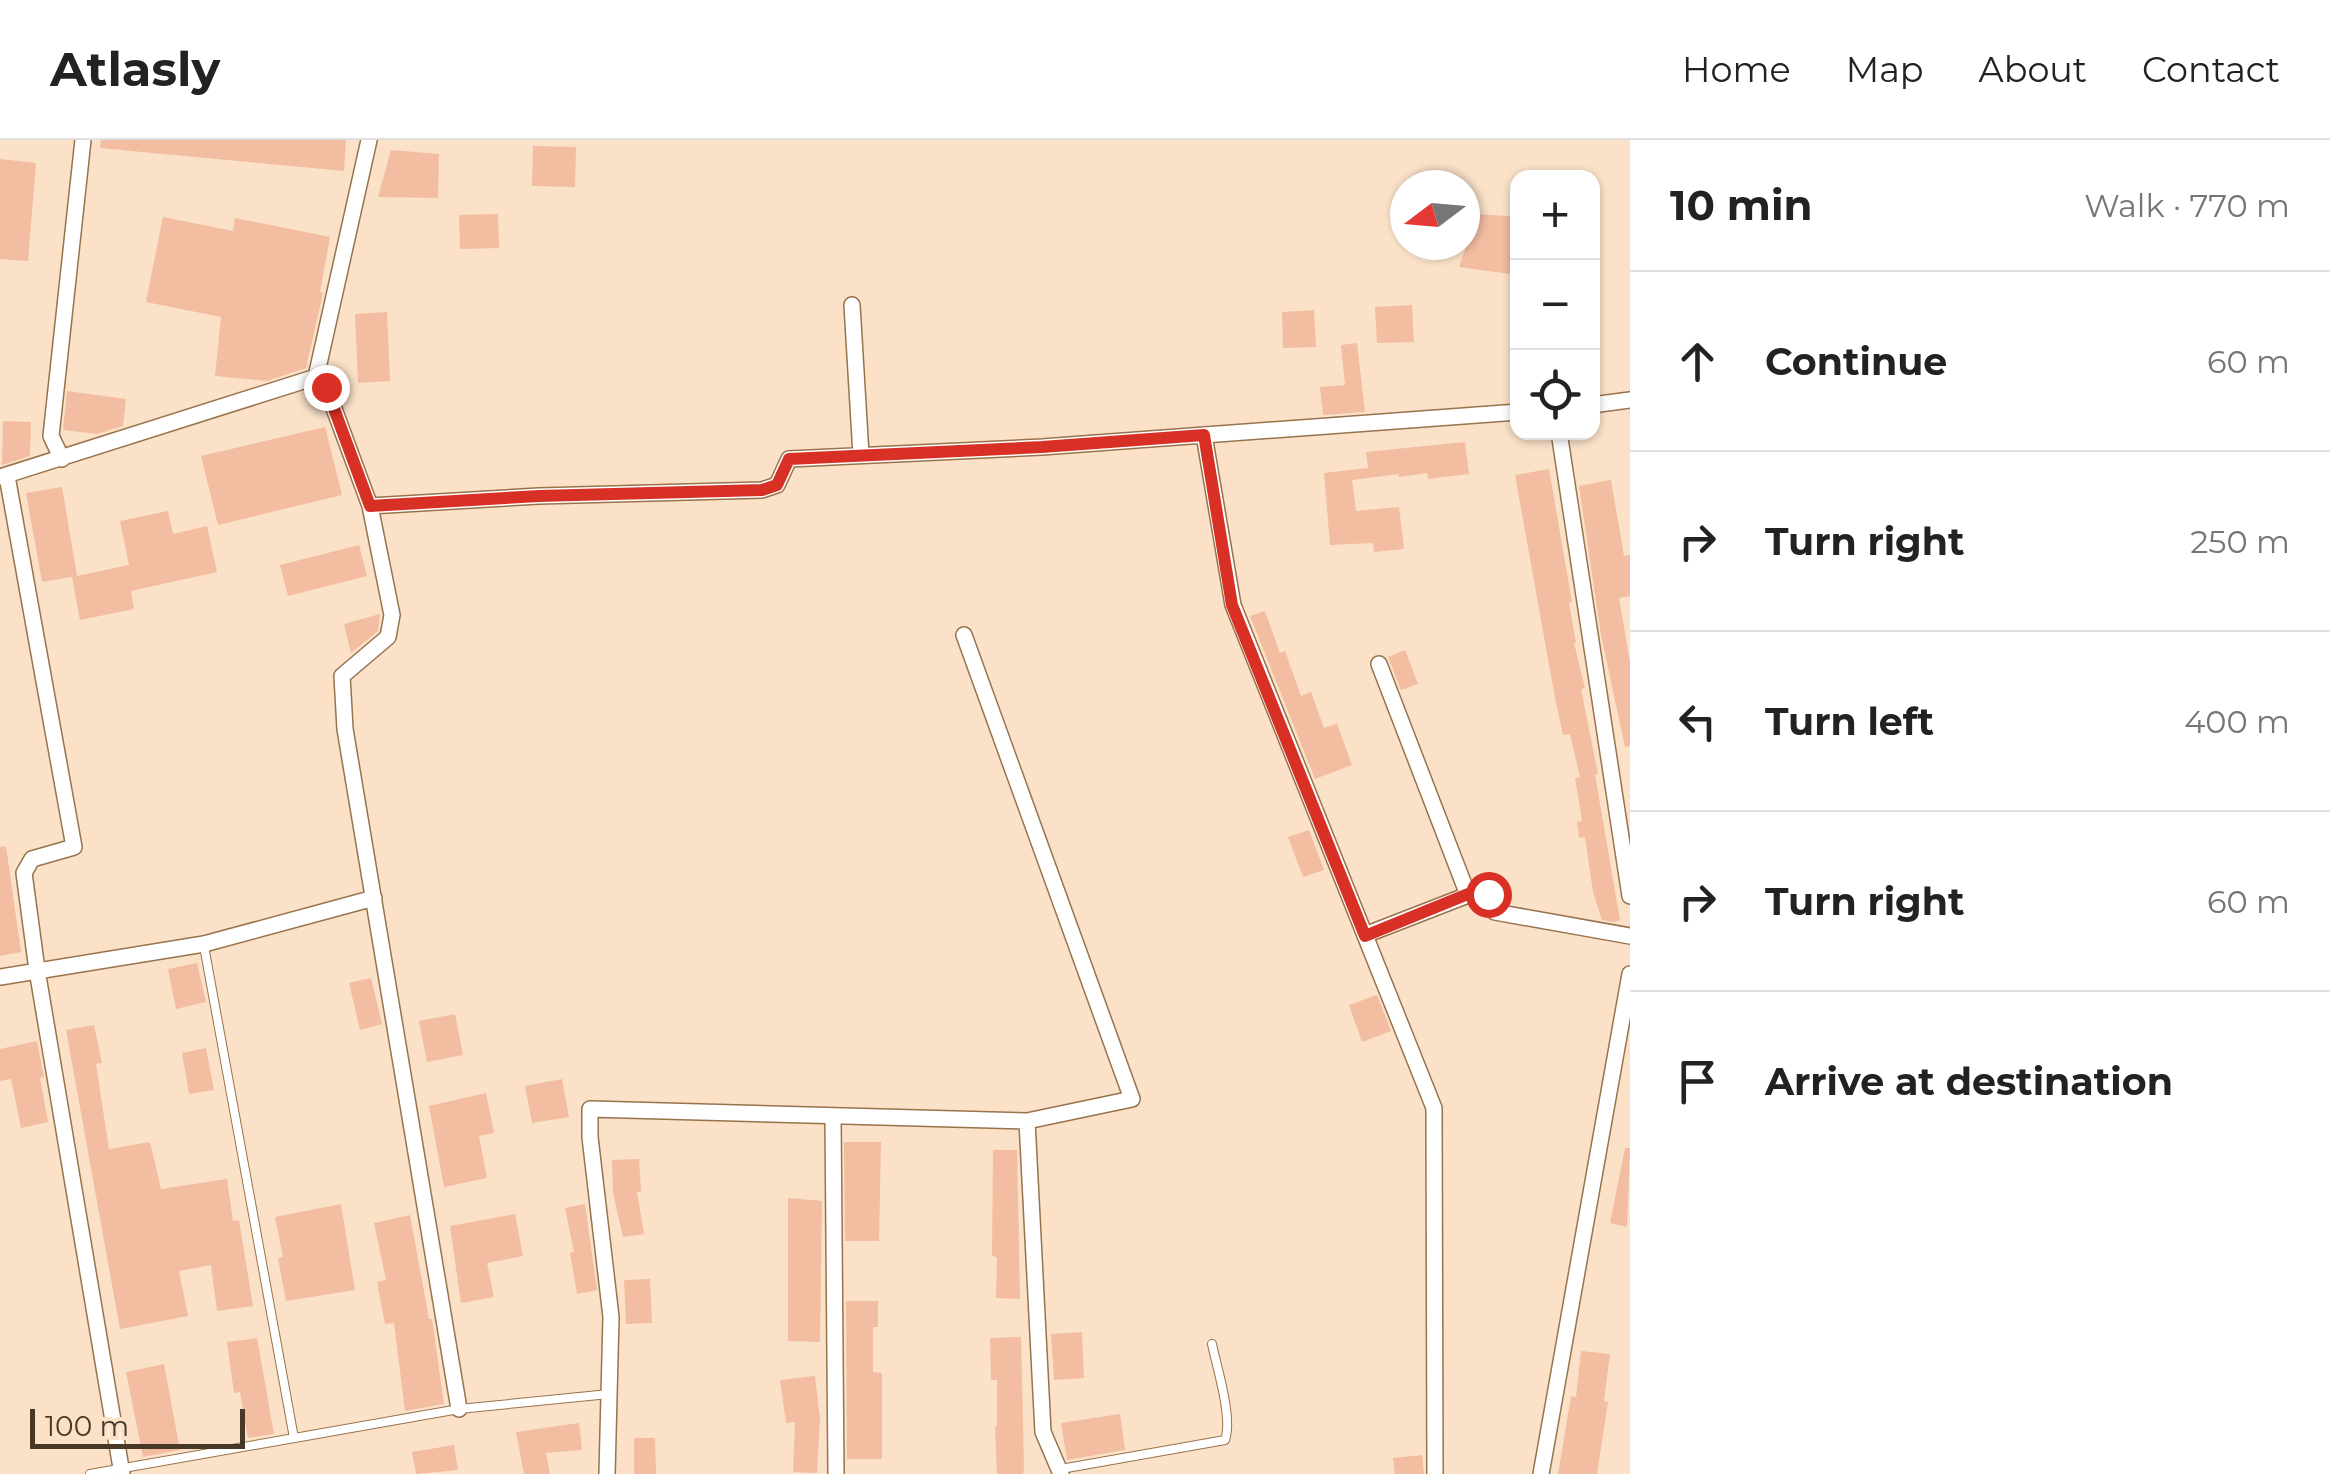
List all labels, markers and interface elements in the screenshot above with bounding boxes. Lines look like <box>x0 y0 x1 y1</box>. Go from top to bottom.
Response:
text: Atlasly <box>50 40 220 98</box>
text: Home <box>1682 48 1791 91</box>
text: Map <box>1846 48 1924 91</box>
text: About <box>1979 48 2087 91</box>
text: Contact <box>2142 48 2280 91</box>
north arrow <box>1390 170 1480 260</box>
map controls <box>1510 170 1600 440</box>
button: + <box>1510 170 1600 260</box>
text: 10 min <box>1670 179 1813 231</box>
text: Walk · 770 m <box>2084 186 2290 225</box>
button: − <box>1510 260 1600 350</box>
icon: ahead <box>1670 334 1725 389</box>
text: Continue <box>1765 338 1947 385</box>
text: 60 m <box>2207 342 2290 381</box>
button: locate <box>1510 350 1600 440</box>
route end <box>304 365 350 411</box>
icon: right <box>1670 514 1725 569</box>
text: Turn right <box>1765 518 1964 565</box>
text: 250 m <box>2190 522 2290 561</box>
icon: left <box>1670 694 1725 749</box>
text: Turn left <box>1765 698 1934 745</box>
text: 400 m <box>2184 702 2290 741</box>
route start <box>1466 872 1512 918</box>
icon: right <box>1670 874 1725 929</box>
text: Turn right <box>1765 878 1964 925</box>
text: 60 m <box>2207 882 2290 921</box>
icon: arrive <box>1670 1054 1725 1109</box>
text: Arrive at destination <box>1765 1058 2173 1105</box>
scale bar <box>30 1404 245 1448</box>
text: 100 m <box>45 1409 129 1443</box>

